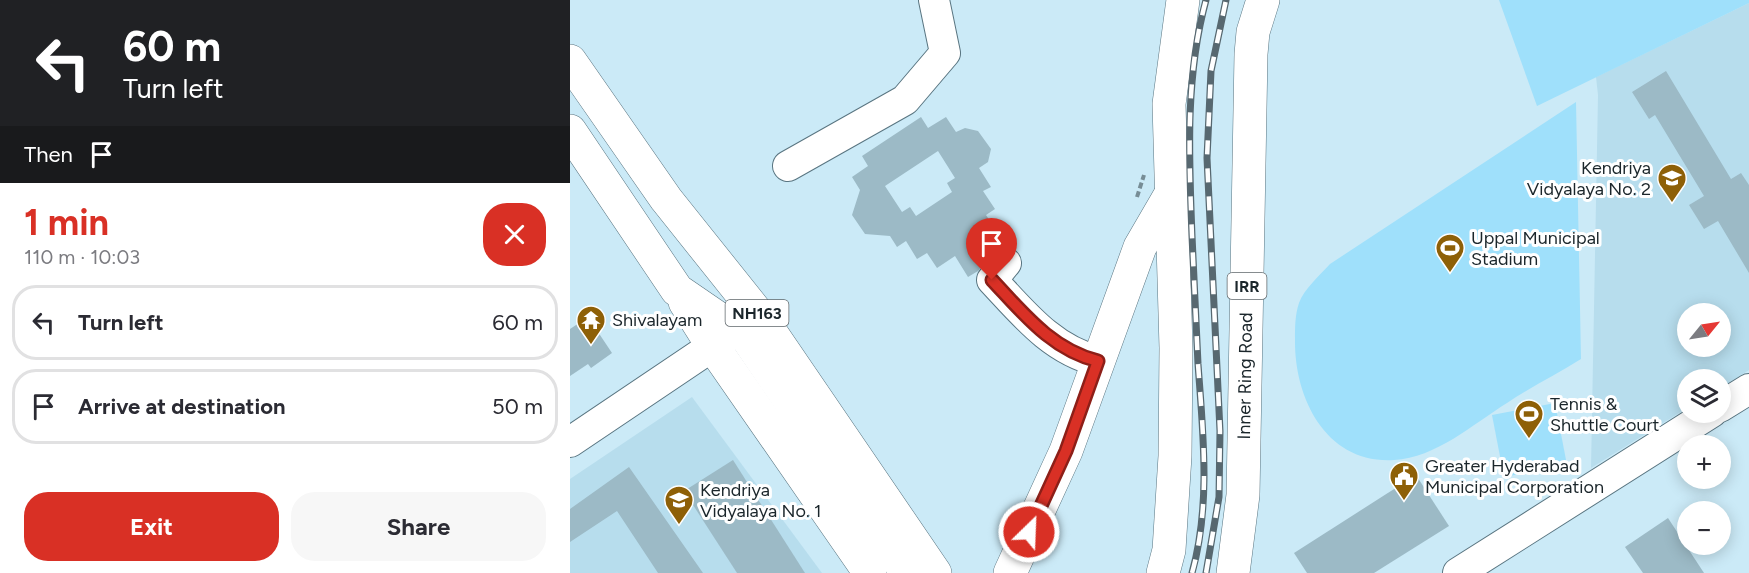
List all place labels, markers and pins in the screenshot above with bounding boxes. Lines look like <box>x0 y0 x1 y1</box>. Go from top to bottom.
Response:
place label: Kendriya Vidyalaya No. 2 <box>1527 157 1651 200</box>
school or university icon: Kendriya Vidyalaya No. 2 <box>1656 162 1688 204</box>
pin <box>966 218 1017 280</box>
place label: Uppal Municipal Stadium <box>1471 227 1600 270</box>
sports icon: Uppal Municipal Stadium <box>1434 232 1466 274</box>
temple icon: Shivalayam <box>575 304 607 346</box>
place label: Shivalayam <box>612 309 702 331</box>
place label: Tennis & Shuttle Court <box>1550 393 1660 436</box>
sports icon: Tennis & Shuttle Court <box>1513 398 1545 440</box>
place label: Greater Hyderabad Municipal Corporation <box>1425 455 1604 498</box>
public building icon: Greater Hyderabad Municipal Corporation <box>1388 460 1420 502</box>
place label: Kendriya Vidyalaya No. 1 <box>700 479 822 522</box>
school or university icon: Kendriya Vidyalaya No. 1 <box>663 484 695 526</box>

